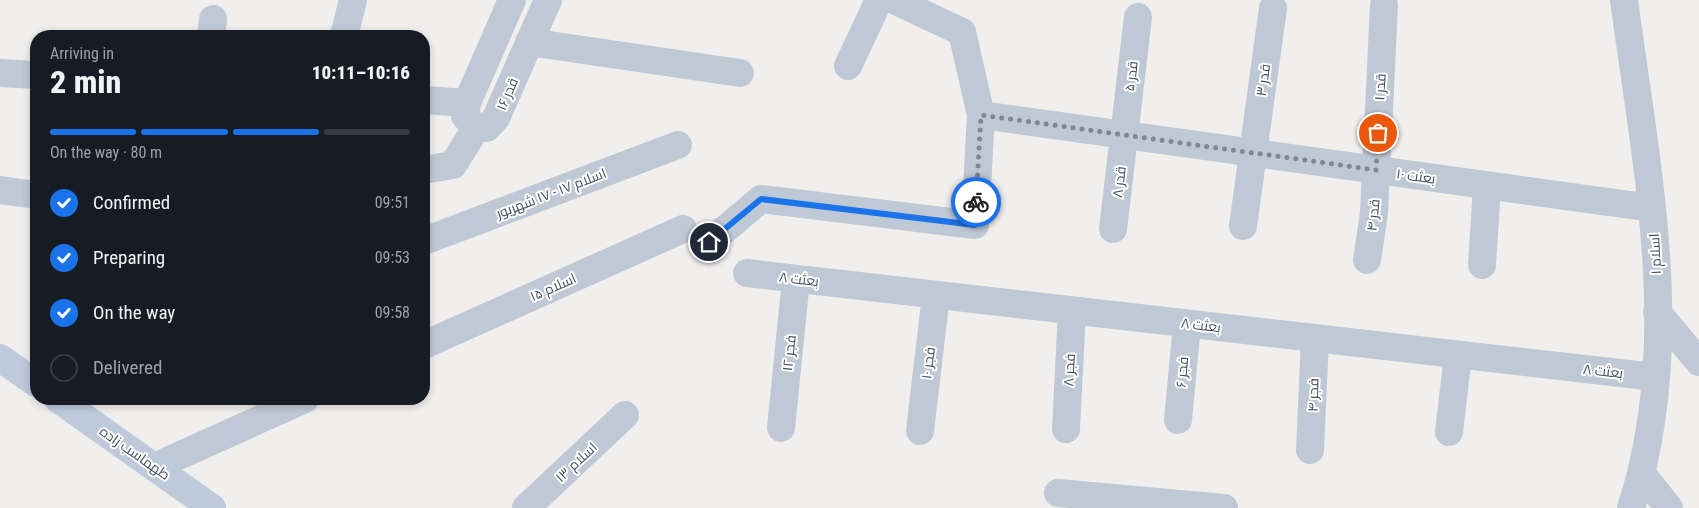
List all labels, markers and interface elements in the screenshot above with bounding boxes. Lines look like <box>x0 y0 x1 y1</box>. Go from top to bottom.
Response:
text: Arriving in <box>50 44 114 63</box>
street label: قدر ۵ <box>1121 60 1141 92</box>
text: 10:11–10:16 <box>312 61 410 84</box>
text: 2 min <box>50 63 121 101</box>
street label: قدر ۳ <box>1253 63 1273 97</box>
street label: قدر ۱ <box>1371 73 1389 101</box>
street label: قدر ۱۶ <box>493 75 521 113</box>
pin <box>1357 112 1399 154</box>
icon: bag <box>1364 119 1392 147</box>
text: On the way · 80 m <box>50 143 162 162</box>
street label: اسلام ۱۷ - ۱۷ شهریور <box>493 165 609 224</box>
street label: قدر ۸ <box>1109 165 1129 199</box>
street label: بعثت ۱۰ <box>1395 165 1437 187</box>
courier <box>951 177 1001 227</box>
icon: bike <box>962 188 990 216</box>
icon: check <box>50 189 78 217</box>
text: Confirmed <box>93 191 170 214</box>
text: 09:51 <box>375 193 410 212</box>
street label: قدر ۴ <box>1363 198 1383 232</box>
pin <box>688 221 730 263</box>
icon: home <box>695 228 723 256</box>
street label: اسلام ۱ <box>1646 233 1666 275</box>
icon: check <box>50 244 78 272</box>
text: Preparing <box>93 246 165 269</box>
text: 09:53 <box>375 248 410 267</box>
street label: بعثت ۸ <box>778 269 820 289</box>
street label: اسلام ۱۵ <box>527 270 579 306</box>
icon: check <box>50 299 78 327</box>
text: On the way <box>93 301 175 324</box>
text: 09:58 <box>375 303 410 322</box>
street label: بعثت ۸ <box>1180 315 1222 335</box>
street label: فجر ۱۲ <box>779 334 799 372</box>
street label: فجر ۱۰ <box>918 346 938 380</box>
street label: فجر ۸ <box>1060 353 1078 387</box>
text: Delivered <box>93 356 162 379</box>
street label: فجر ۶ <box>1173 356 1191 388</box>
street label: بعثت ۸ <box>1582 361 1624 381</box>
street label: فجر ۴ <box>1304 378 1322 412</box>
street label: طهماسب زاده <box>97 423 173 483</box>
street label: اسلام ۱۳ <box>552 439 601 487</box>

